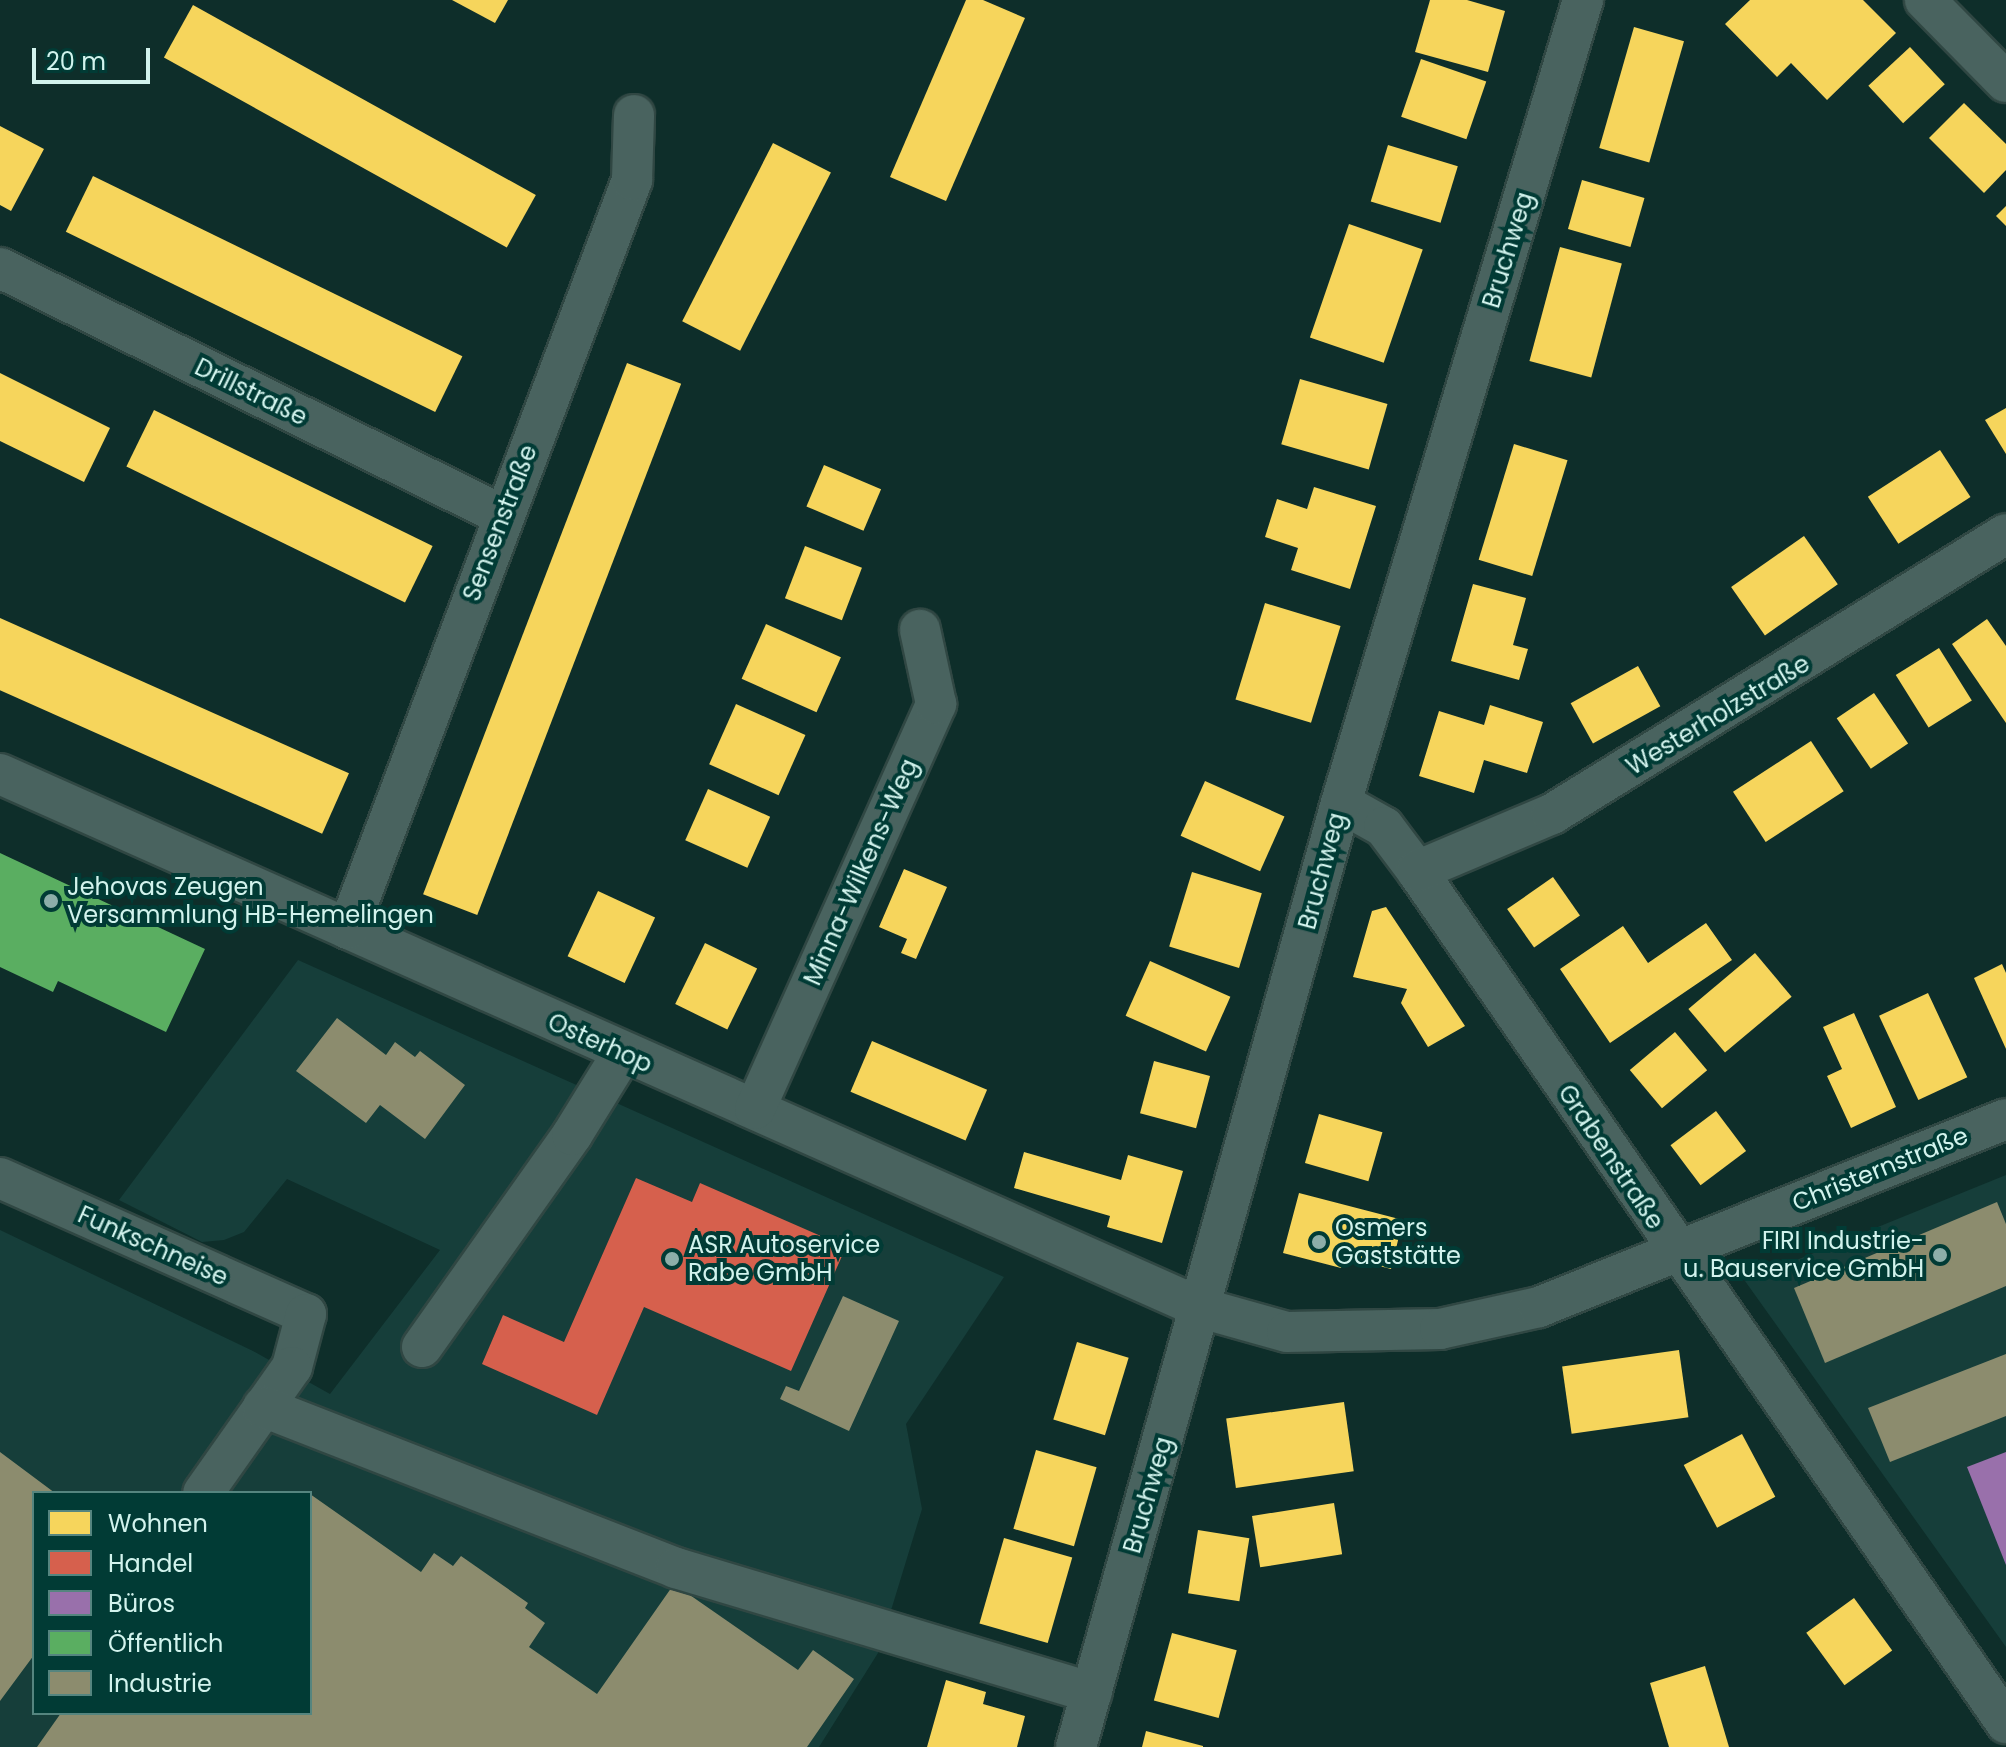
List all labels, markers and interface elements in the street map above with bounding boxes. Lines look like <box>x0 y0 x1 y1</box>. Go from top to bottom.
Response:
scale bar <box>36 32 154 82</box>
text: 20 m <box>46 45 106 78</box>
street label: Bruchweg <box>1477 189 1539 311</box>
street label: Drillstraße <box>190 352 312 432</box>
street label: Sensenstraße <box>457 441 543 605</box>
street label: Westerholzstraße <box>1621 649 1815 781</box>
street label: Minna-Wilkens-Weg <box>798 754 924 990</box>
street label: Bruchweg <box>1293 809 1351 933</box>
place label: Jehovas Zeugen Versammlung HB-Hemelingen <box>67 873 434 929</box>
marker: Jehovas Zeugen Versammlung HB-Hemelingen <box>42 892 60 910</box>
street label: Osterhop <box>543 1007 657 1079</box>
street label: Grabenstraße <box>1552 1079 1670 1235</box>
street label: Christernstraße <box>1788 1121 1972 1217</box>
street label: Funkschneise <box>74 1200 232 1292</box>
place label: Osmers Gaststätte <box>1335 1214 1461 1270</box>
place label: FIRI Industrie- u. Bauservice GmbH <box>1683 1227 1924 1283</box>
place label: ASR Autoservice Rabe GmbH <box>688 1231 880 1287</box>
marker: Osmers Gaststätte <box>1310 1233 1328 1251</box>
marker: FIRI Industrie- u. Bauservice GmbH <box>1931 1246 1949 1264</box>
marker: ASR Autoservice Rabe GmbH <box>663 1250 681 1268</box>
street label: Bruchweg <box>1118 1433 1178 1557</box>
legend <box>32 1491 312 1715</box>
text: Wohnen <box>108 1507 208 1540</box>
text: Handel <box>108 1547 193 1580</box>
text: Büros <box>108 1587 175 1620</box>
text: Öffentlich <box>108 1627 223 1660</box>
text: Industrie <box>108 1667 212 1700</box>

